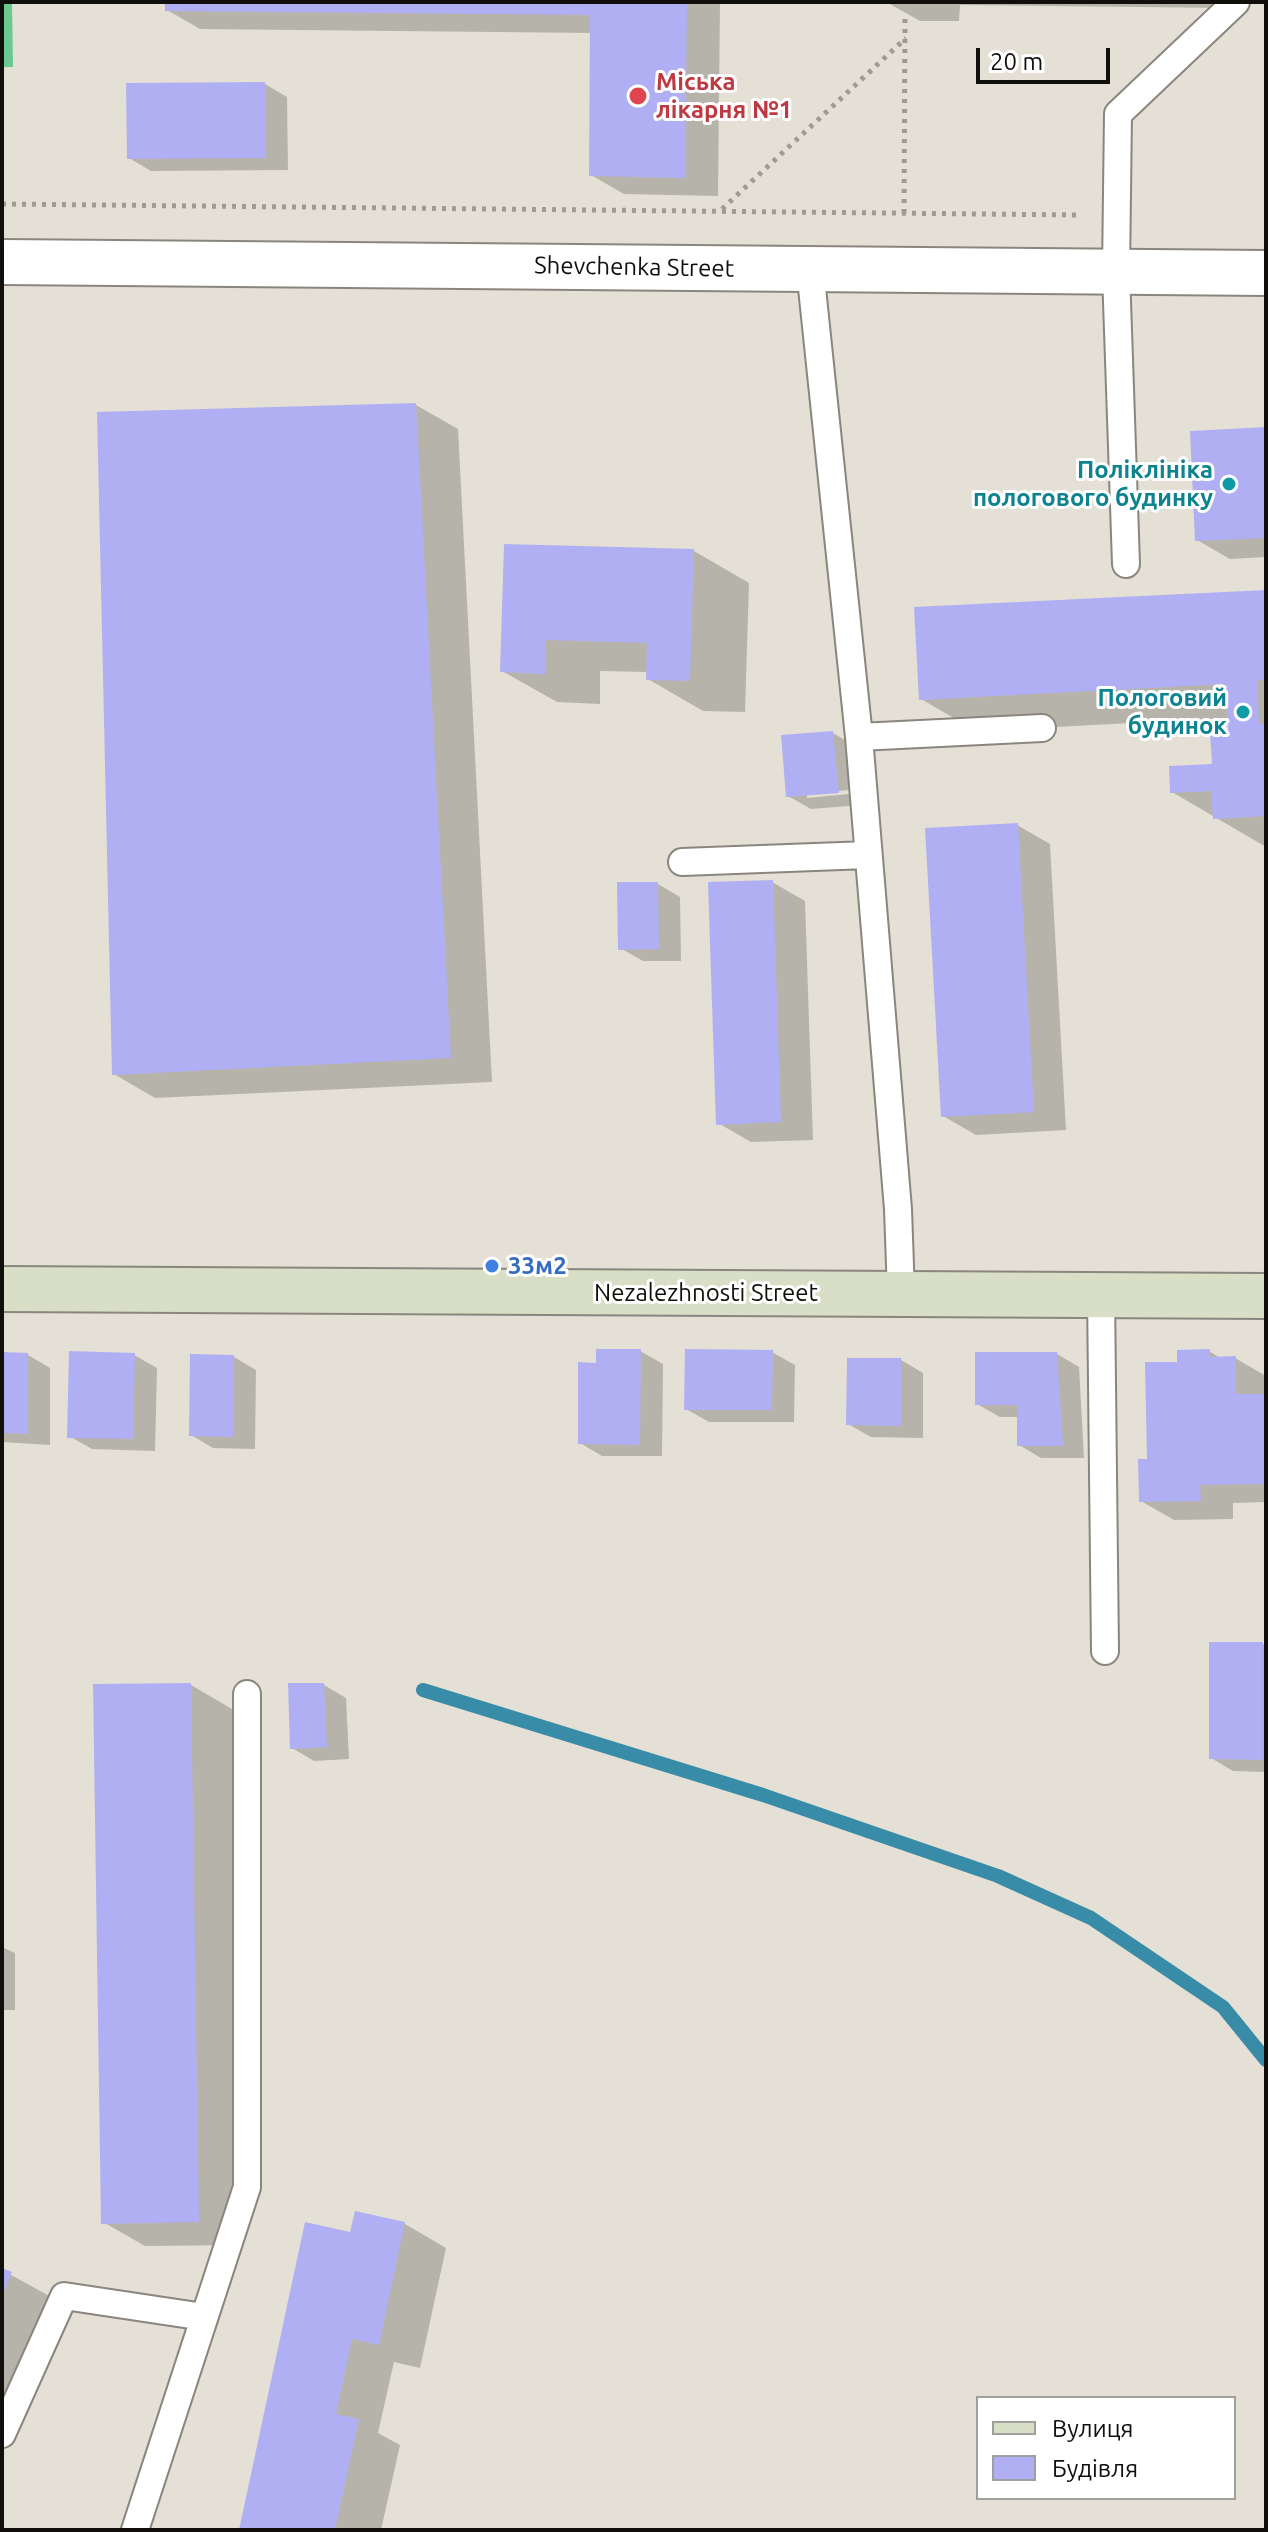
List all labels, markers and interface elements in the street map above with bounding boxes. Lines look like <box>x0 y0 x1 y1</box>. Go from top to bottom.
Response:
scale bar <box>980 32 1114 82</box>
text: 20 m <box>990 48 1043 75</box>
place label: Міська лікарня №1 <box>656 68 792 124</box>
marker: Міська лікарня №1 <box>627 85 649 107</box>
street label: Shevchenka Street <box>534 251 734 283</box>
place label: Поліклініка пологового будинку <box>973 456 1213 512</box>
marker: Поліклініка пологового будинку <box>1220 475 1238 493</box>
place label: Пологовий будинок <box>1098 684 1227 740</box>
marker: Пологовий будинок <box>1234 703 1252 721</box>
place label: 33м2 <box>508 1252 567 1280</box>
marker: 33м2 <box>483 1257 501 1275</box>
street label: Nezalezhnosti Street <box>594 1279 818 1307</box>
legend <box>976 2396 1236 2500</box>
text: Вулиця <box>1052 2415 1134 2442</box>
text: Будівля <box>1052 2455 1138 2482</box>

